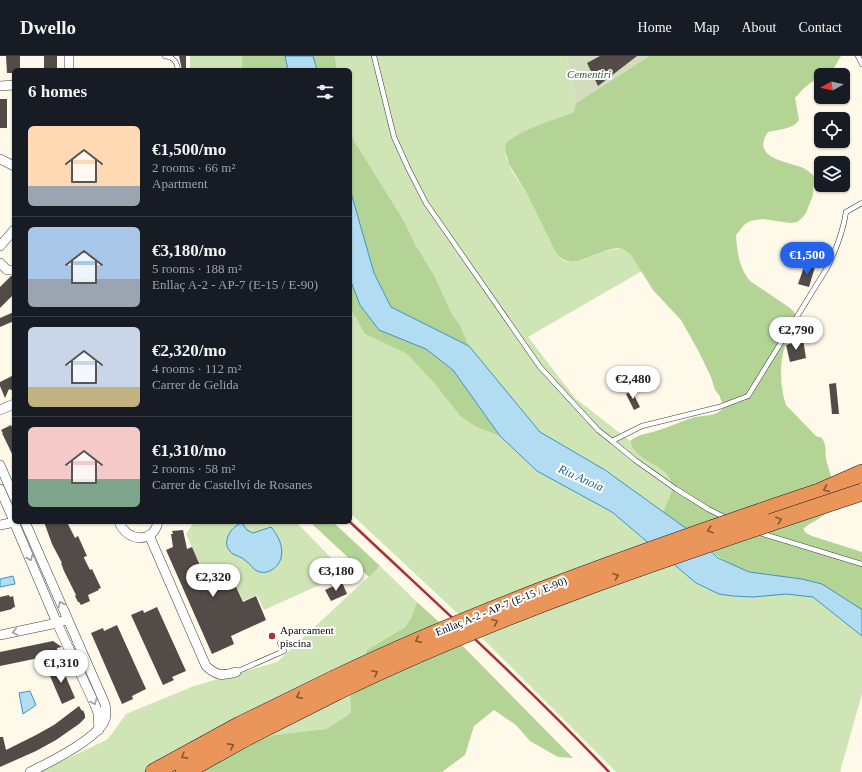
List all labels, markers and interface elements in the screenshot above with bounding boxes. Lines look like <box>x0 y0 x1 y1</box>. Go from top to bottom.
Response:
text: Dwello <box>20 17 76 38</box>
text: Home <box>638 20 672 35</box>
text: Map <box>694 20 719 35</box>
text: About <box>741 20 776 35</box>
text: Contact <box>798 20 842 35</box>
park label: Cementiri <box>567 68 611 80</box>
north arrow <box>814 68 850 104</box>
map controls <box>814 68 850 192</box>
icon: filters <box>314 81 336 103</box>
text: 6 homes <box>28 82 87 101</box>
button: locate <box>814 112 850 148</box>
text: €1,500/mo <box>152 140 226 159</box>
icon: home <box>60 142 108 190</box>
button: layers <box>814 156 850 192</box>
text: 2 rooms · 66 m² <box>152 160 235 175</box>
text: Apartment <box>152 176 208 191</box>
text: €3,180/mo <box>152 241 226 260</box>
pin: €1,500 <box>774 242 840 276</box>
icon: home <box>60 243 108 291</box>
text: €1,500 <box>789 247 825 262</box>
text: 5 rooms · 188 m² <box>152 261 242 276</box>
text: Enllaç A-2 - AP-7 (E-15 / E-90) <box>152 277 318 292</box>
pin: €2,790 <box>763 317 829 351</box>
text: €2,790 <box>778 322 814 337</box>
text: €2,320/mo <box>152 341 226 360</box>
icon: home <box>60 343 108 391</box>
text: 4 rooms · 112 m² <box>152 361 241 376</box>
pin: €2,480 <box>600 366 666 400</box>
text: €2,480 <box>615 371 651 386</box>
text: Carrer de Gelida <box>152 377 239 392</box>
text: €1,310/mo <box>152 441 226 460</box>
icon: home <box>60 443 108 491</box>
text: 2 rooms · 58 m² <box>152 461 235 476</box>
water label: Riu Anoia <box>555 461 606 494</box>
text: Carrer de Castellví de Rosanes <box>152 477 312 492</box>
one-way arrow <box>823 484 831 492</box>
one-way arrow <box>775 516 782 524</box>
one-way arrow <box>706 525 713 533</box>
one-way arrow <box>25 554 33 561</box>
pin: €3,180 <box>303 558 369 592</box>
text: €3,180 <box>318 563 354 578</box>
pin: €2,320 <box>180 564 246 598</box>
text: €2,320 <box>195 569 231 584</box>
one-way arrow <box>613 572 620 581</box>
street label: Enllaç A-2 - AP-7 (E-15 / E-90) <box>434 574 569 639</box>
one-way arrow <box>58 601 66 609</box>
one-way arrow <box>491 619 498 627</box>
place label: Aparcament piscina <box>280 624 334 649</box>
one-way arrow <box>12 628 18 636</box>
marker: Aparcament piscina <box>267 631 277 641</box>
one-way arrow <box>415 635 422 643</box>
pin: €1,310 <box>28 650 94 684</box>
text: €1,310 <box>43 655 79 670</box>
one-way arrow <box>371 670 379 678</box>
one-way arrow <box>296 691 303 699</box>
one-way arrow <box>89 698 97 706</box>
one-way arrow <box>226 744 234 751</box>
one-way arrow <box>181 751 188 759</box>

